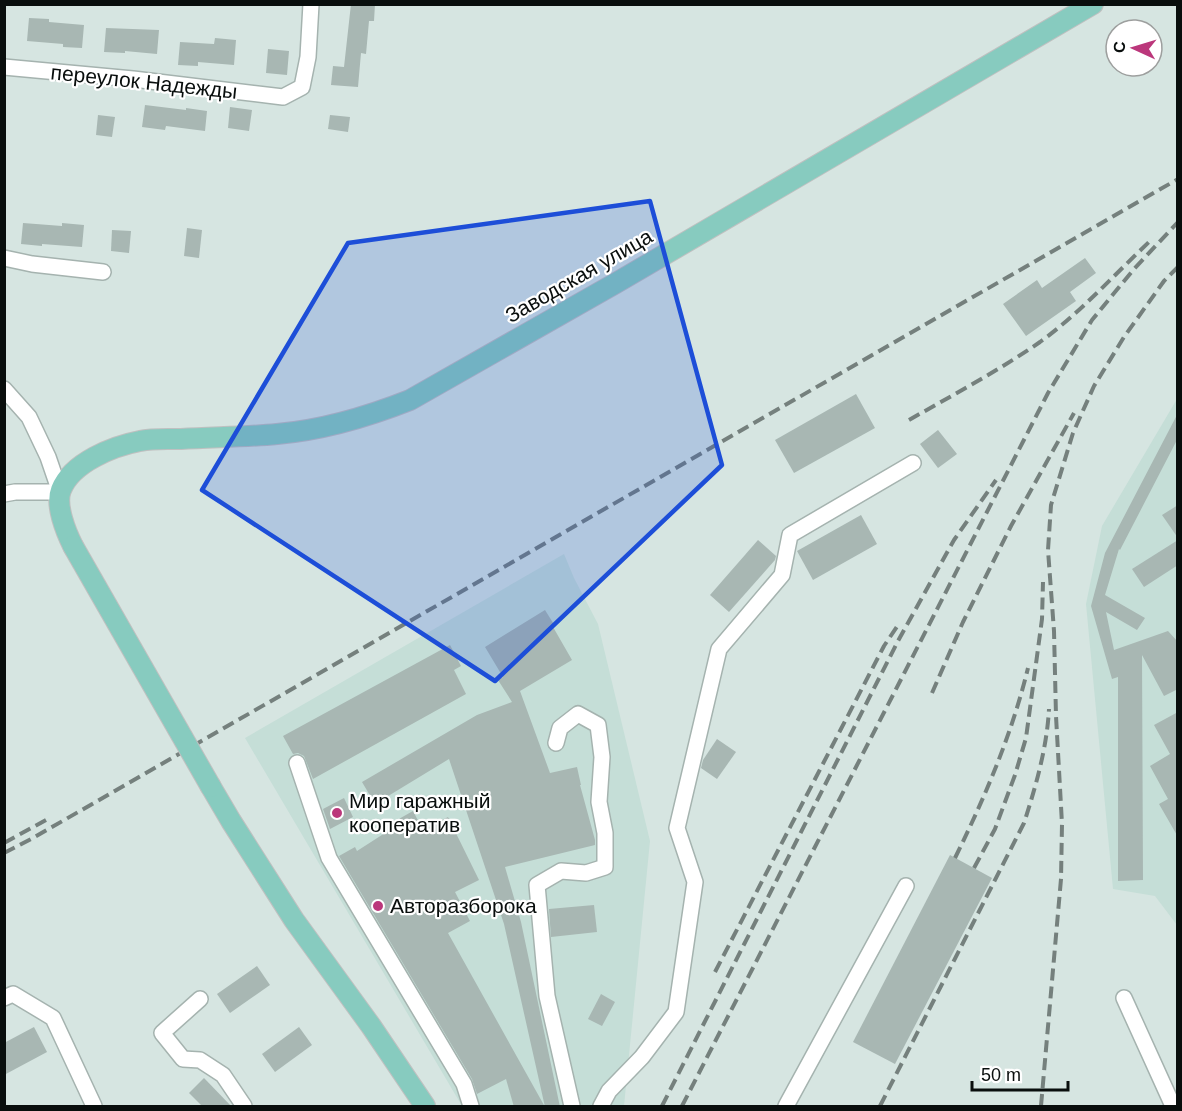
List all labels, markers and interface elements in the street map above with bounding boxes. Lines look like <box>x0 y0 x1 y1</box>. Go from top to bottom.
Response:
north arrow <box>1104 18 1164 78</box>
text: С <box>1111 40 1128 53</box>
street label: переулок Надежды <box>50 60 238 103</box>
street label: Заводская улица <box>501 224 656 327</box>
place label: Мир гаражный кооператив <box>349 789 490 836</box>
marker: Мир гаражный кооператив <box>330 806 344 820</box>
place label: Авторазборока <box>390 894 537 917</box>
marker: Авторазборока <box>371 899 385 913</box>
scale bar <box>972 1054 1068 1092</box>
text: 50 m <box>981 1065 1021 1085</box>

